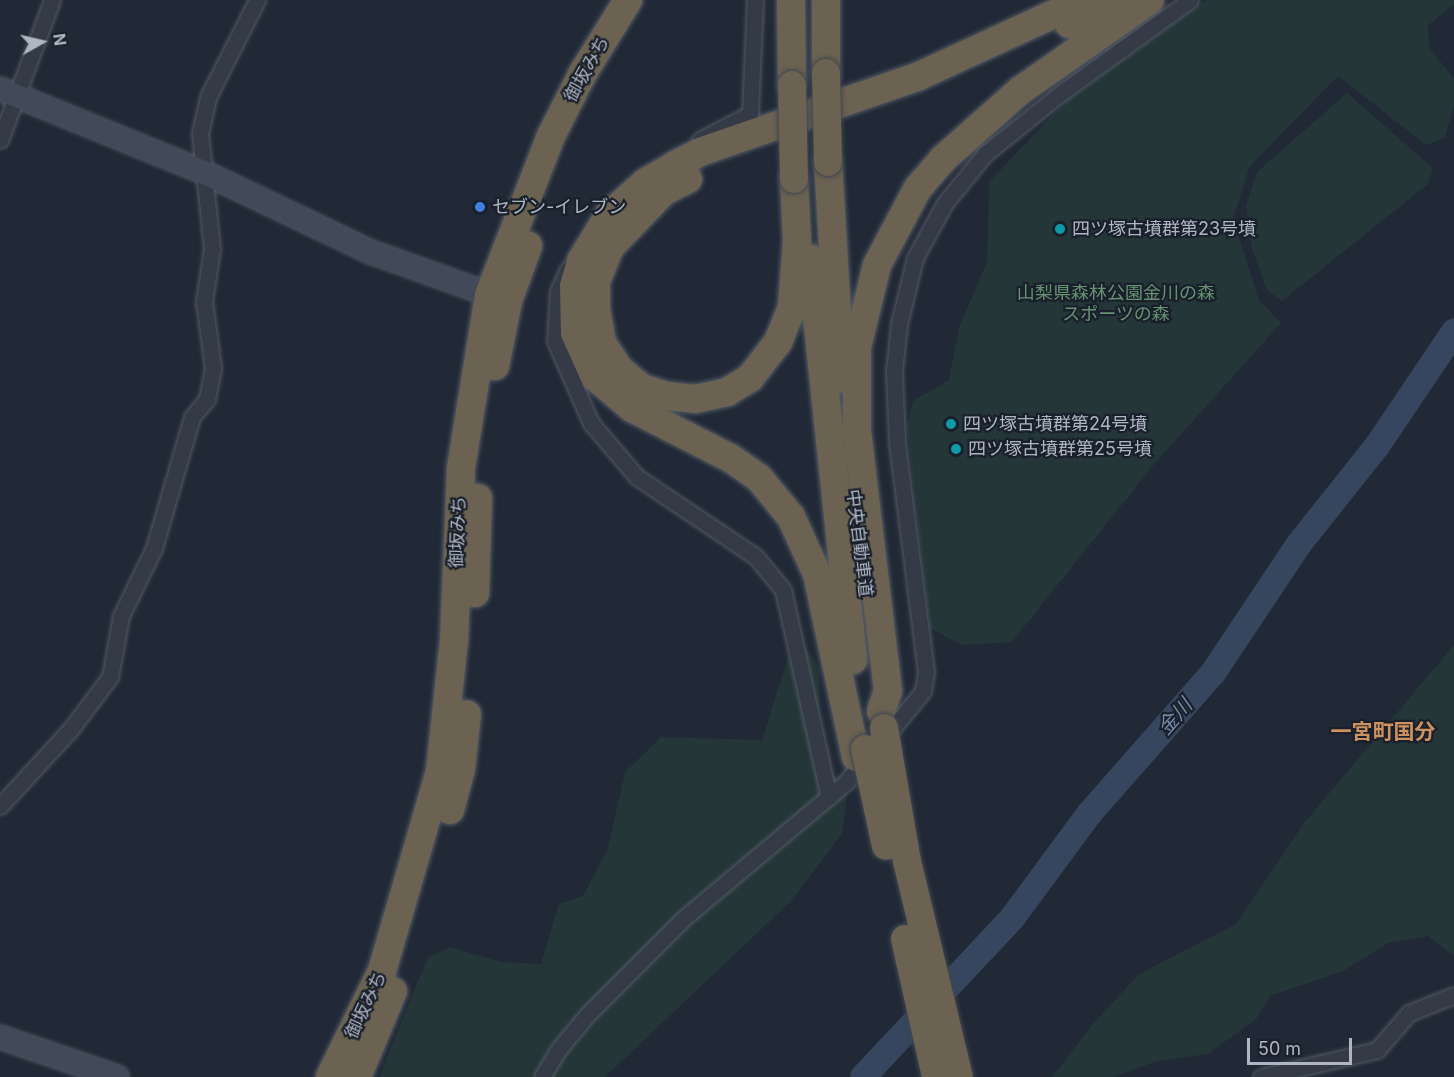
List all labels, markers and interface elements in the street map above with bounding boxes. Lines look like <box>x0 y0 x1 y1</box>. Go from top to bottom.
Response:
north arrow <box>12 12 72 72</box>
text: N <box>49 32 71 47</box>
street label: 御坂みち <box>560 32 614 106</box>
place label: セブン-イレブン <box>492 196 626 218</box>
marker: セブン-イレブン <box>473 200 487 214</box>
place label: 四ツ塚古墳群第23号墳 <box>1072 218 1256 240</box>
marker: 四ツ塚古墳群第23号墳 <box>1053 222 1067 236</box>
park label: 山梨県森林公園金川の森 スポーツの森 <box>1017 283 1215 326</box>
place label: 四ツ塚古墳群第24号墳 <box>963 413 1147 435</box>
marker: 四ツ塚古墳群第24号墳 <box>944 417 958 431</box>
place label: 四ツ塚古墳群第25号墳 <box>968 438 1152 460</box>
marker: 四ツ塚古墳群第25号墳 <box>949 442 963 456</box>
street label: 中央自動車道 <box>842 488 876 598</box>
street label: 御坂みち <box>446 496 470 568</box>
water label: 金川 <box>1153 694 1197 740</box>
district label: 一宮町国分 <box>1331 719 1435 745</box>
street label: 御坂みち <box>341 968 391 1042</box>
scale bar <box>1250 1026 1355 1064</box>
text: 50 m <box>1258 1038 1301 1059</box>

